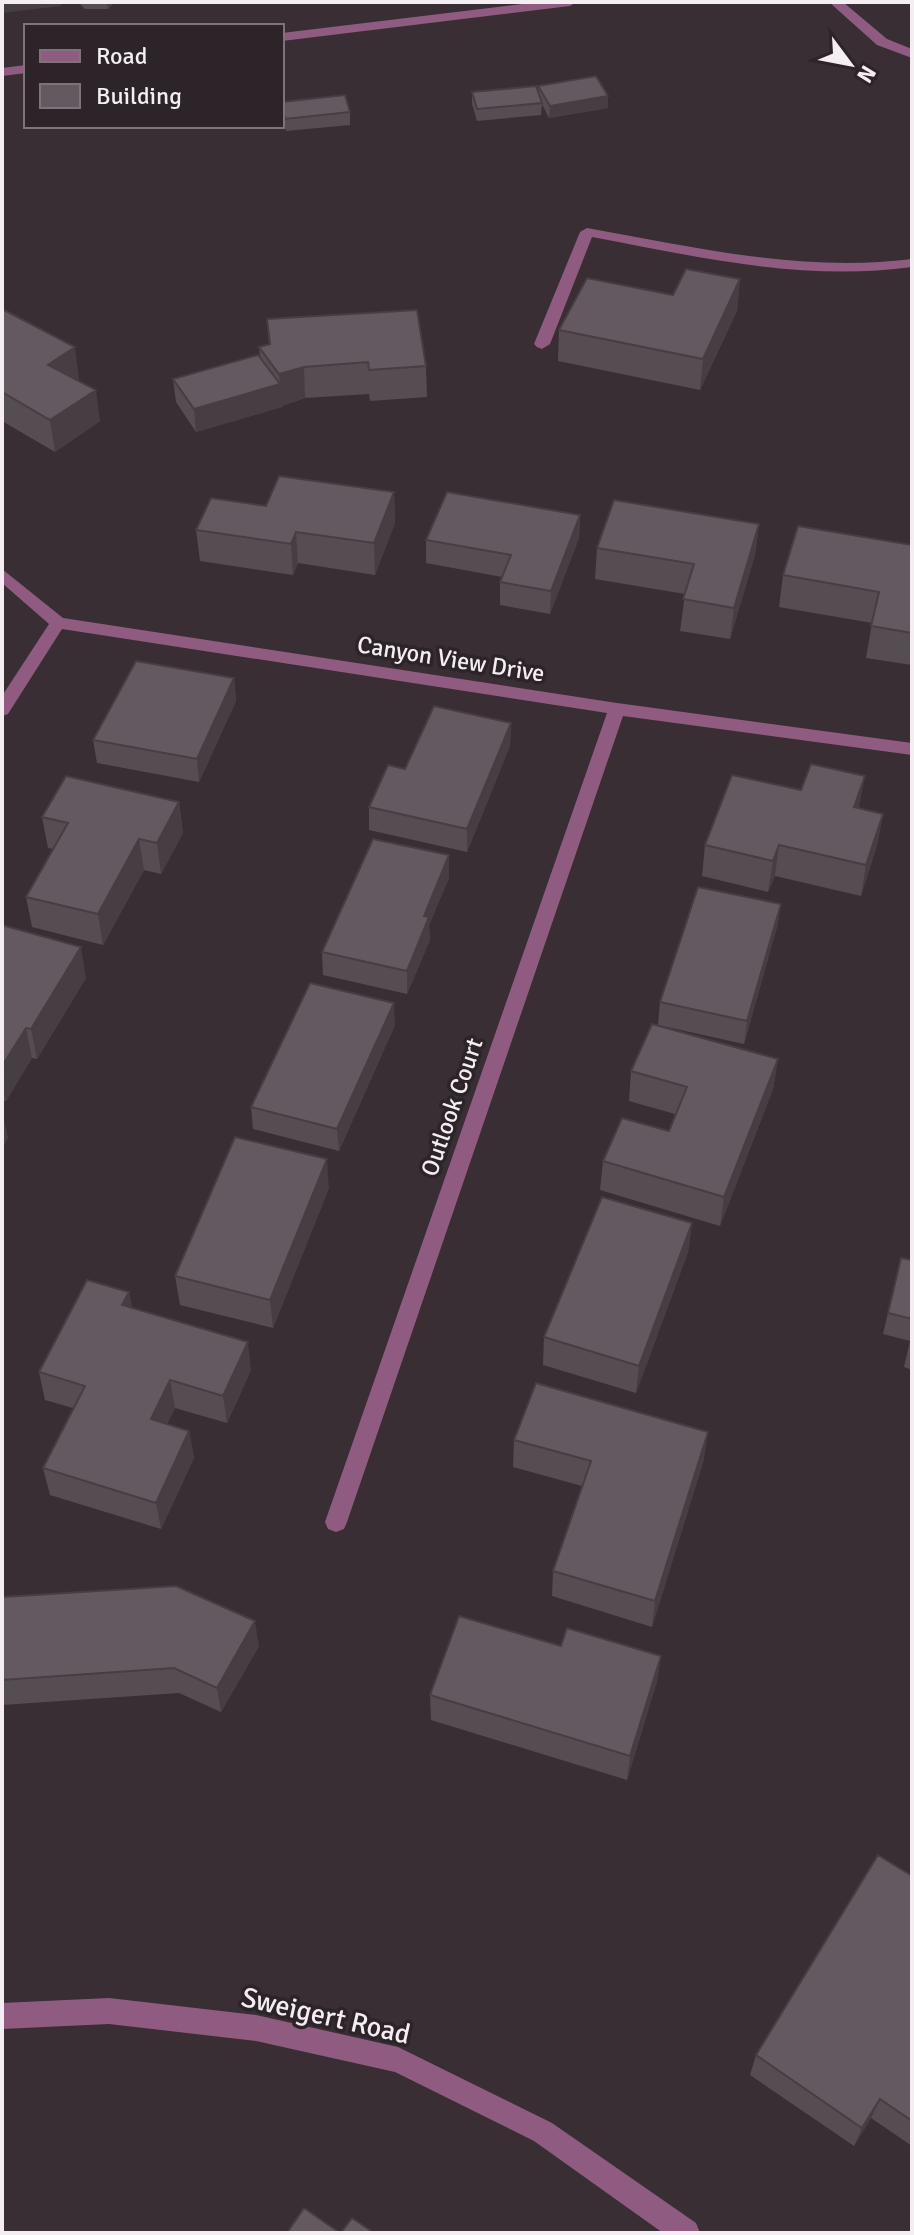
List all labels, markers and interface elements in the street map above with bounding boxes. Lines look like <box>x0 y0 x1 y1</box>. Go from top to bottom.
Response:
legend <box>24 24 284 128</box>
north arrow <box>810 24 890 104</box>
text: Road <box>96 41 147 71</box>
text: N <box>851 61 882 88</box>
text: Building <box>96 81 182 111</box>
street label: Canyon View Drive <box>355 629 547 689</box>
street label: Outlook Court <box>414 1034 490 1180</box>
street label: Sweigert Road <box>238 1980 413 2052</box>

